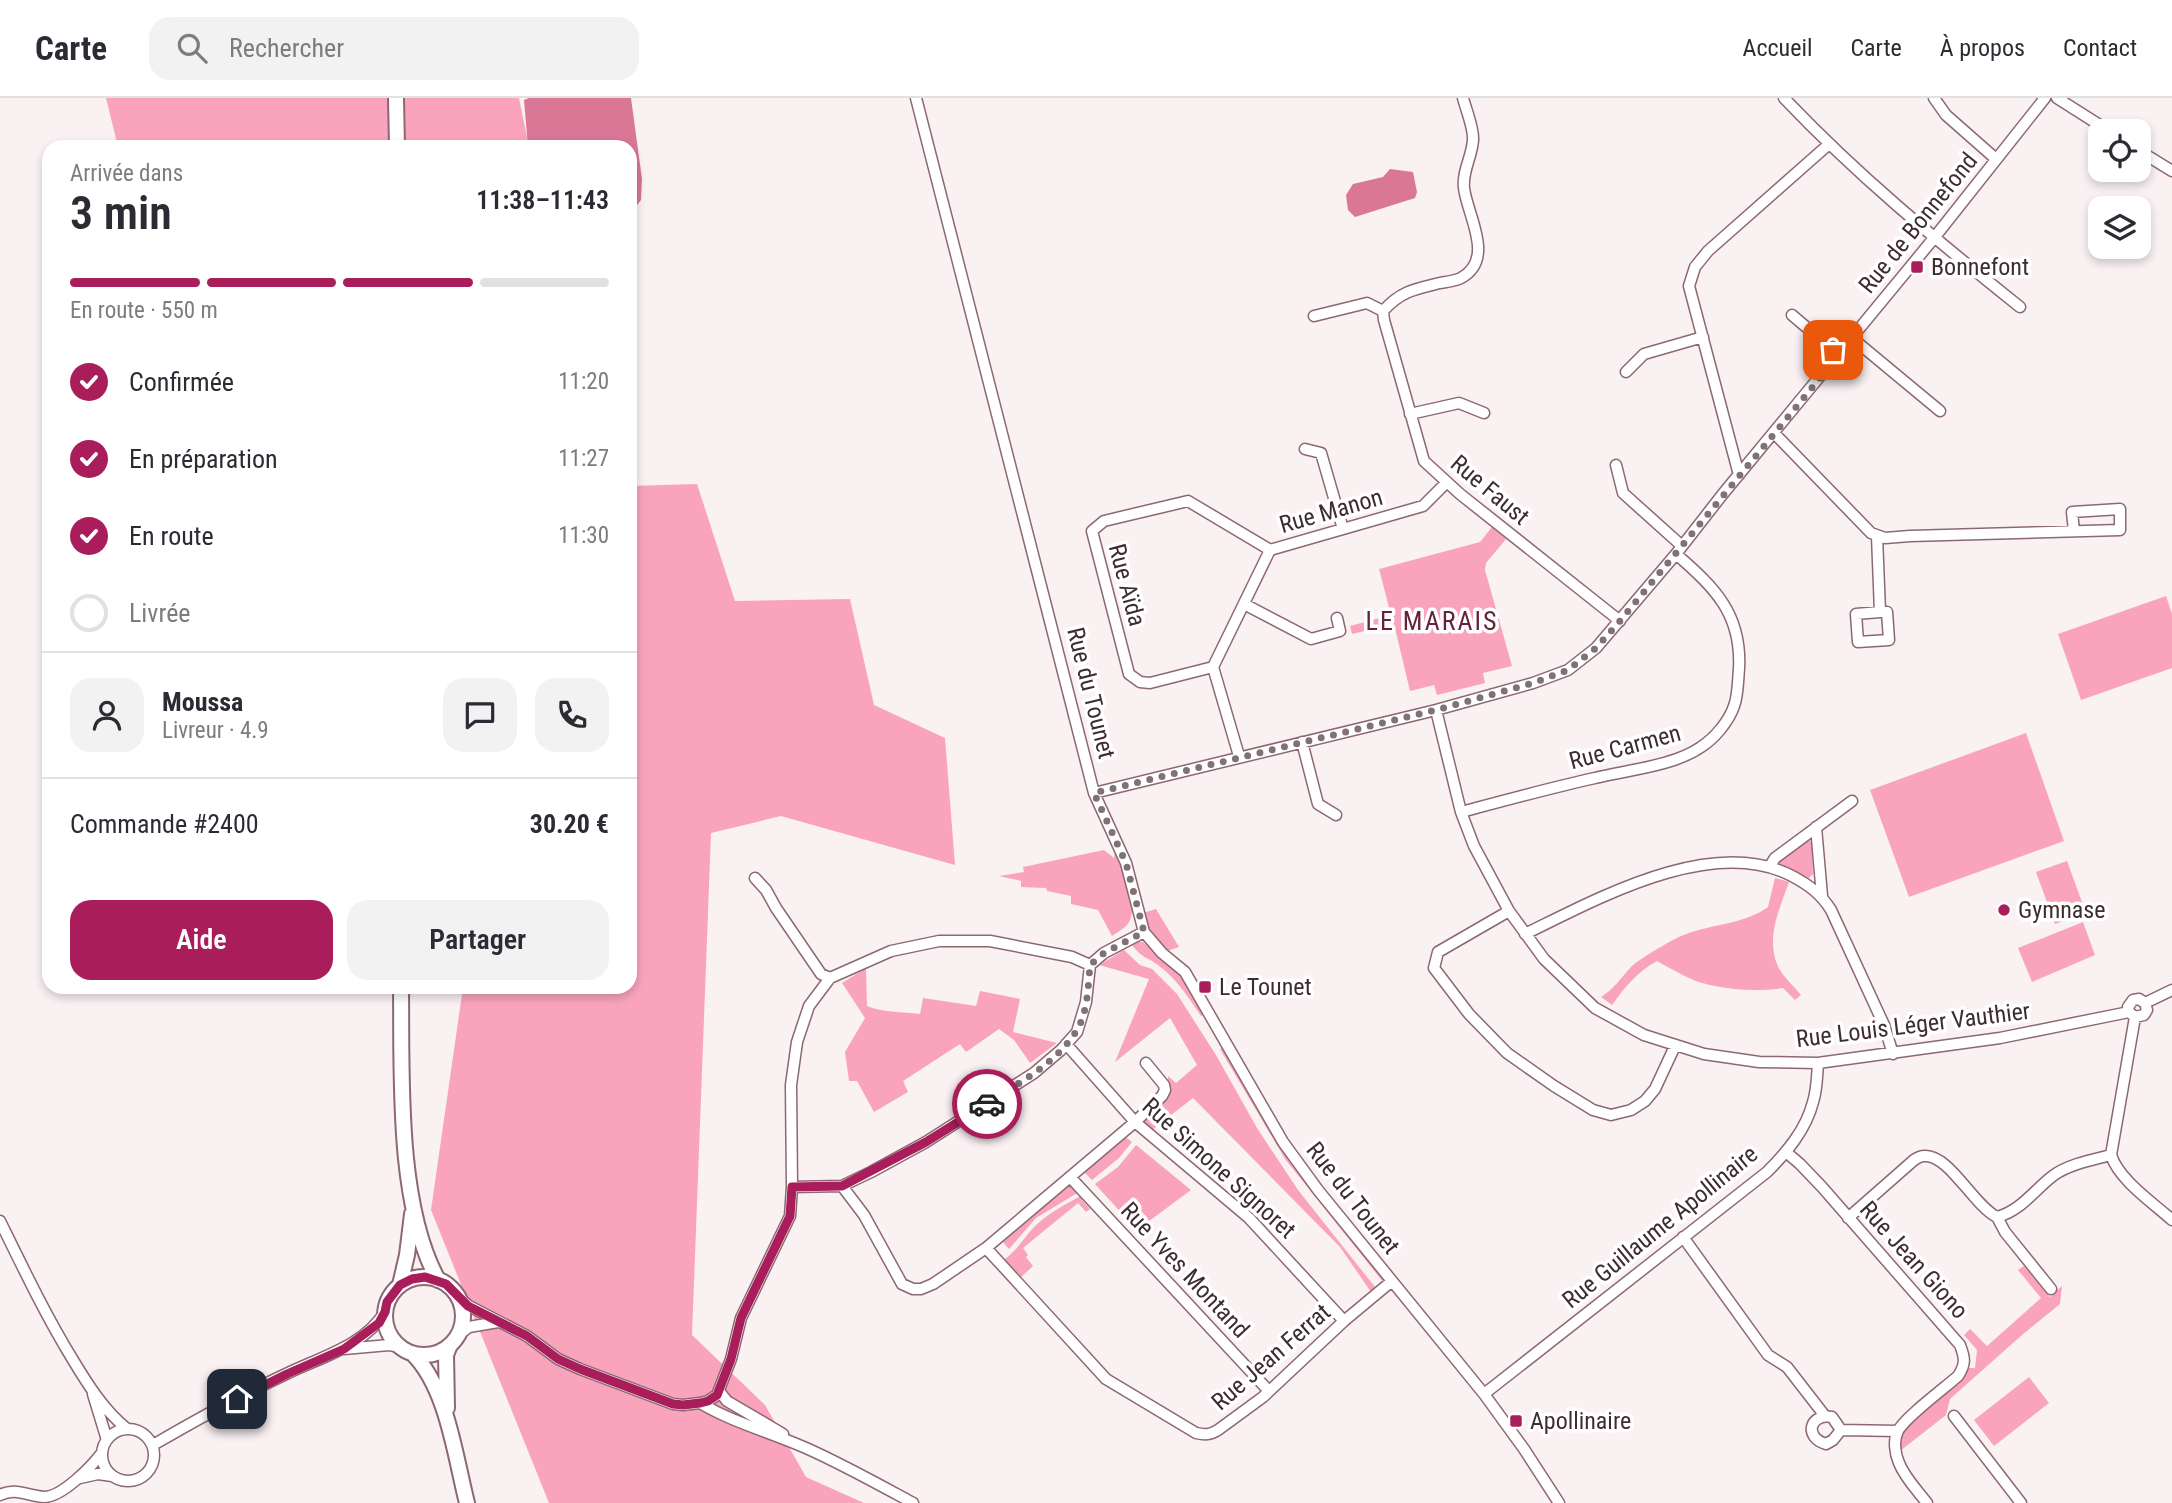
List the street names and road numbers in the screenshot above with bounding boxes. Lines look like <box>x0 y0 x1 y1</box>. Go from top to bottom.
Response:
street label: Rue de Bonnefond <box>1853 147 1983 299</box>
street label: Rue Faust <box>1445 449 1535 531</box>
street label: Rue Manon <box>1276 483 1386 539</box>
street label: Rue Aïda <box>1103 541 1151 629</box>
street label: Rue du Tounet <box>1061 624 1121 762</box>
street label: Rue Carmen <box>1566 719 1684 775</box>
street label: Rue Louis Léger Vauthier <box>1794 997 2032 1053</box>
street label: Rue Simone Signoret <box>1137 1092 1301 1244</box>
street label: Rue du Tounet <box>1301 1136 1405 1260</box>
street label: Rue Guillaume Apollinaire <box>1557 1140 1763 1314</box>
street label: Rue Yves Montand <box>1115 1196 1255 1344</box>
street label: Rue Jean Giono <box>1854 1196 1974 1324</box>
street label: Rue Jean Ferrat <box>1206 1298 1336 1416</box>

